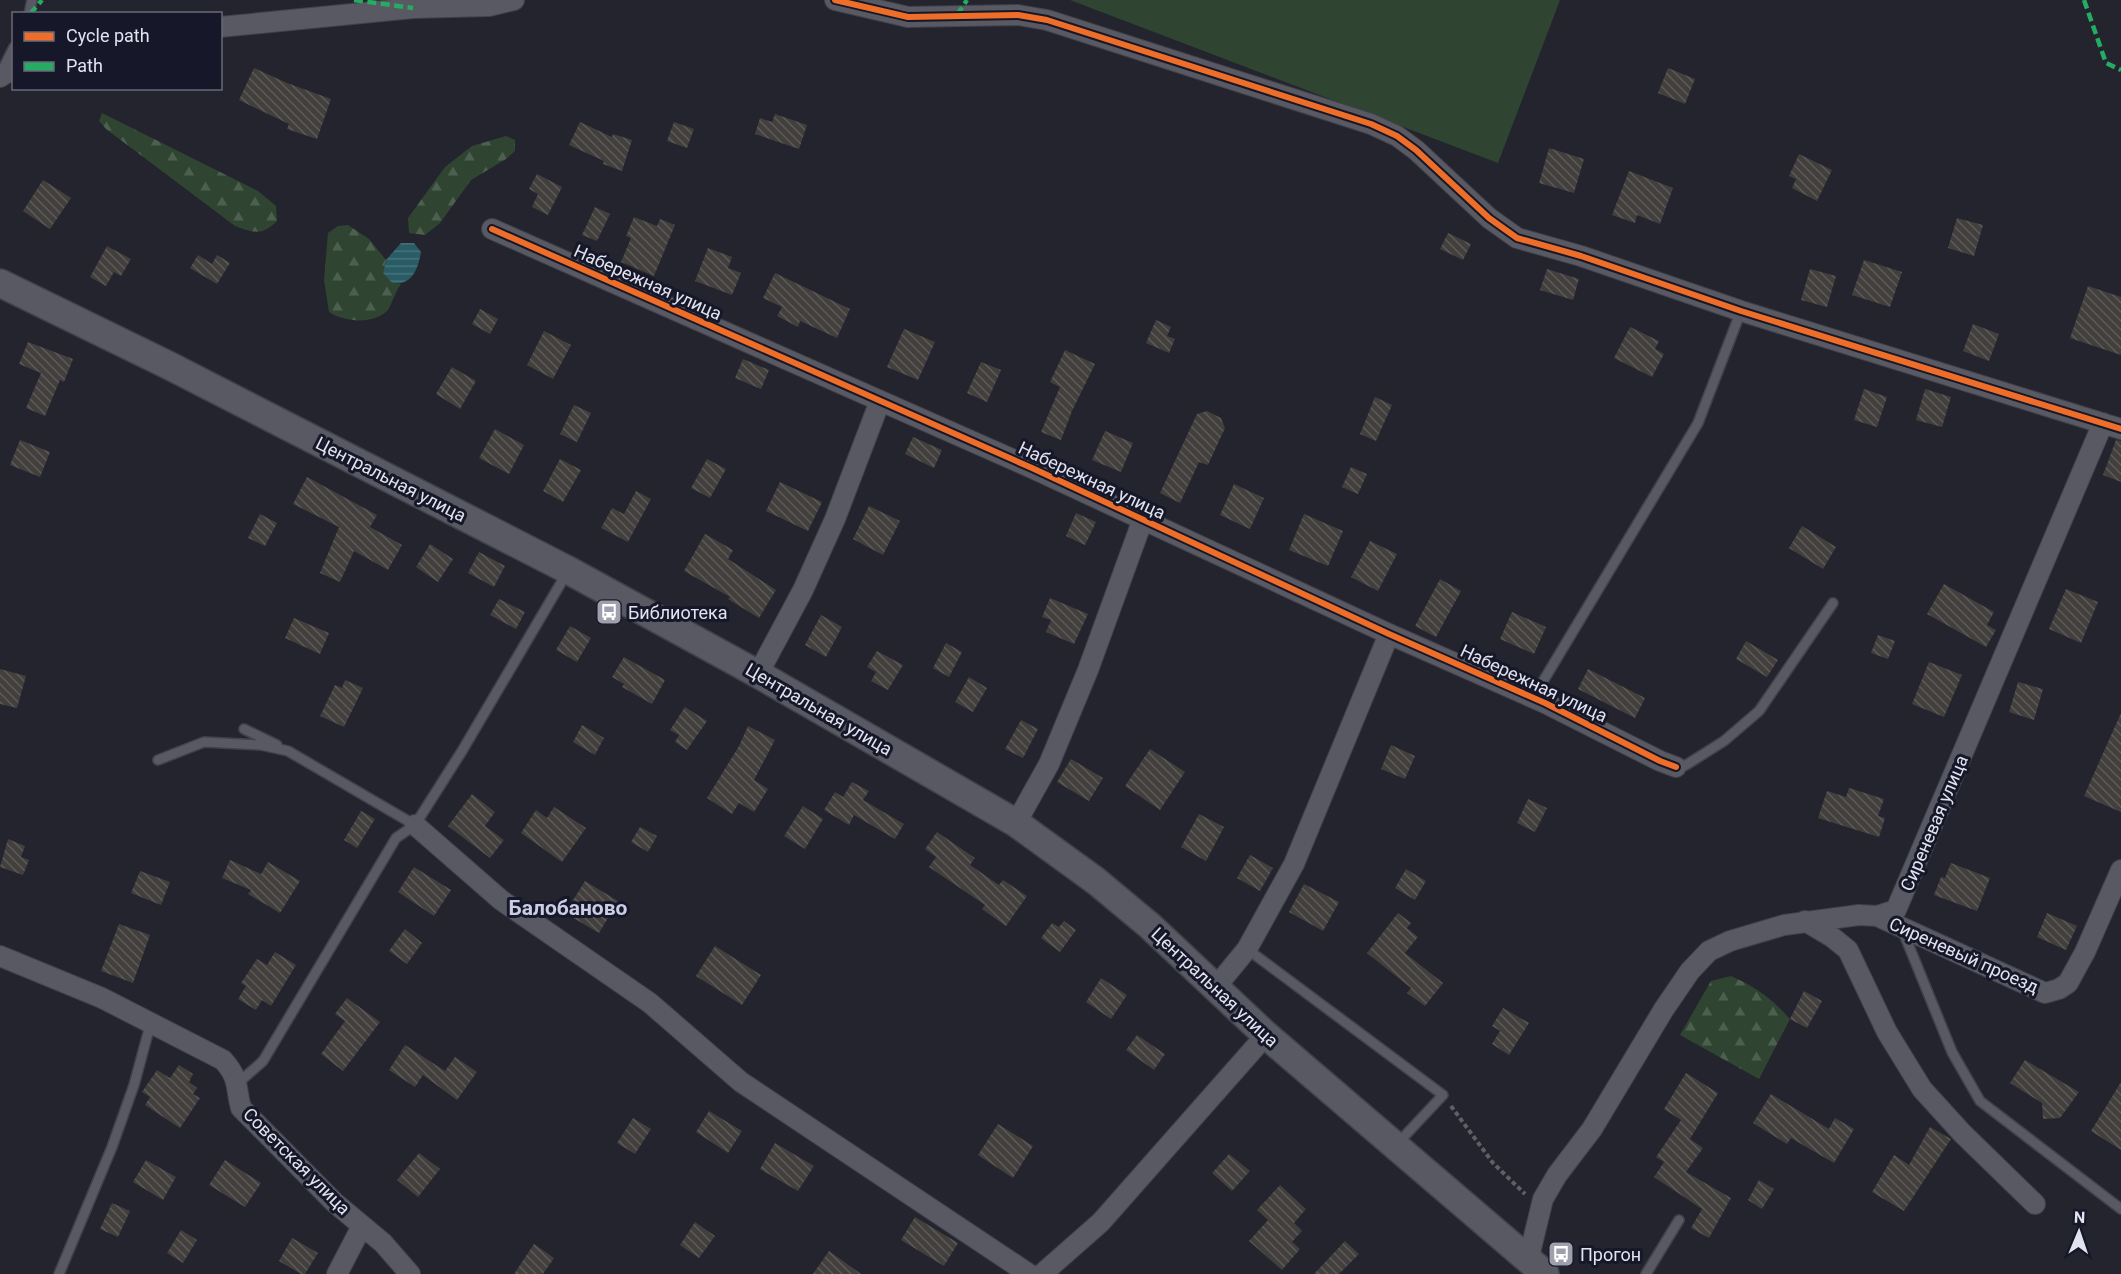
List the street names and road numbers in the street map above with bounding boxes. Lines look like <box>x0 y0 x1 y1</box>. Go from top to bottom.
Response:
street label: Набережная улица <box>571 240 725 324</box>
street label: Центральная улица <box>312 432 470 526</box>
street label: Набережная улица <box>1015 437 1169 523</box>
street label: Набережная улица <box>1457 640 1611 726</box>
street label: Центральная улица <box>742 658 896 760</box>
street label: Сиреневая улица <box>1896 752 1972 894</box>
street label: Сиреневый проезд <box>1886 913 2042 997</box>
street label: Центральная улица <box>1147 923 1283 1051</box>
street label: Советская улица <box>239 1103 355 1219</box>

